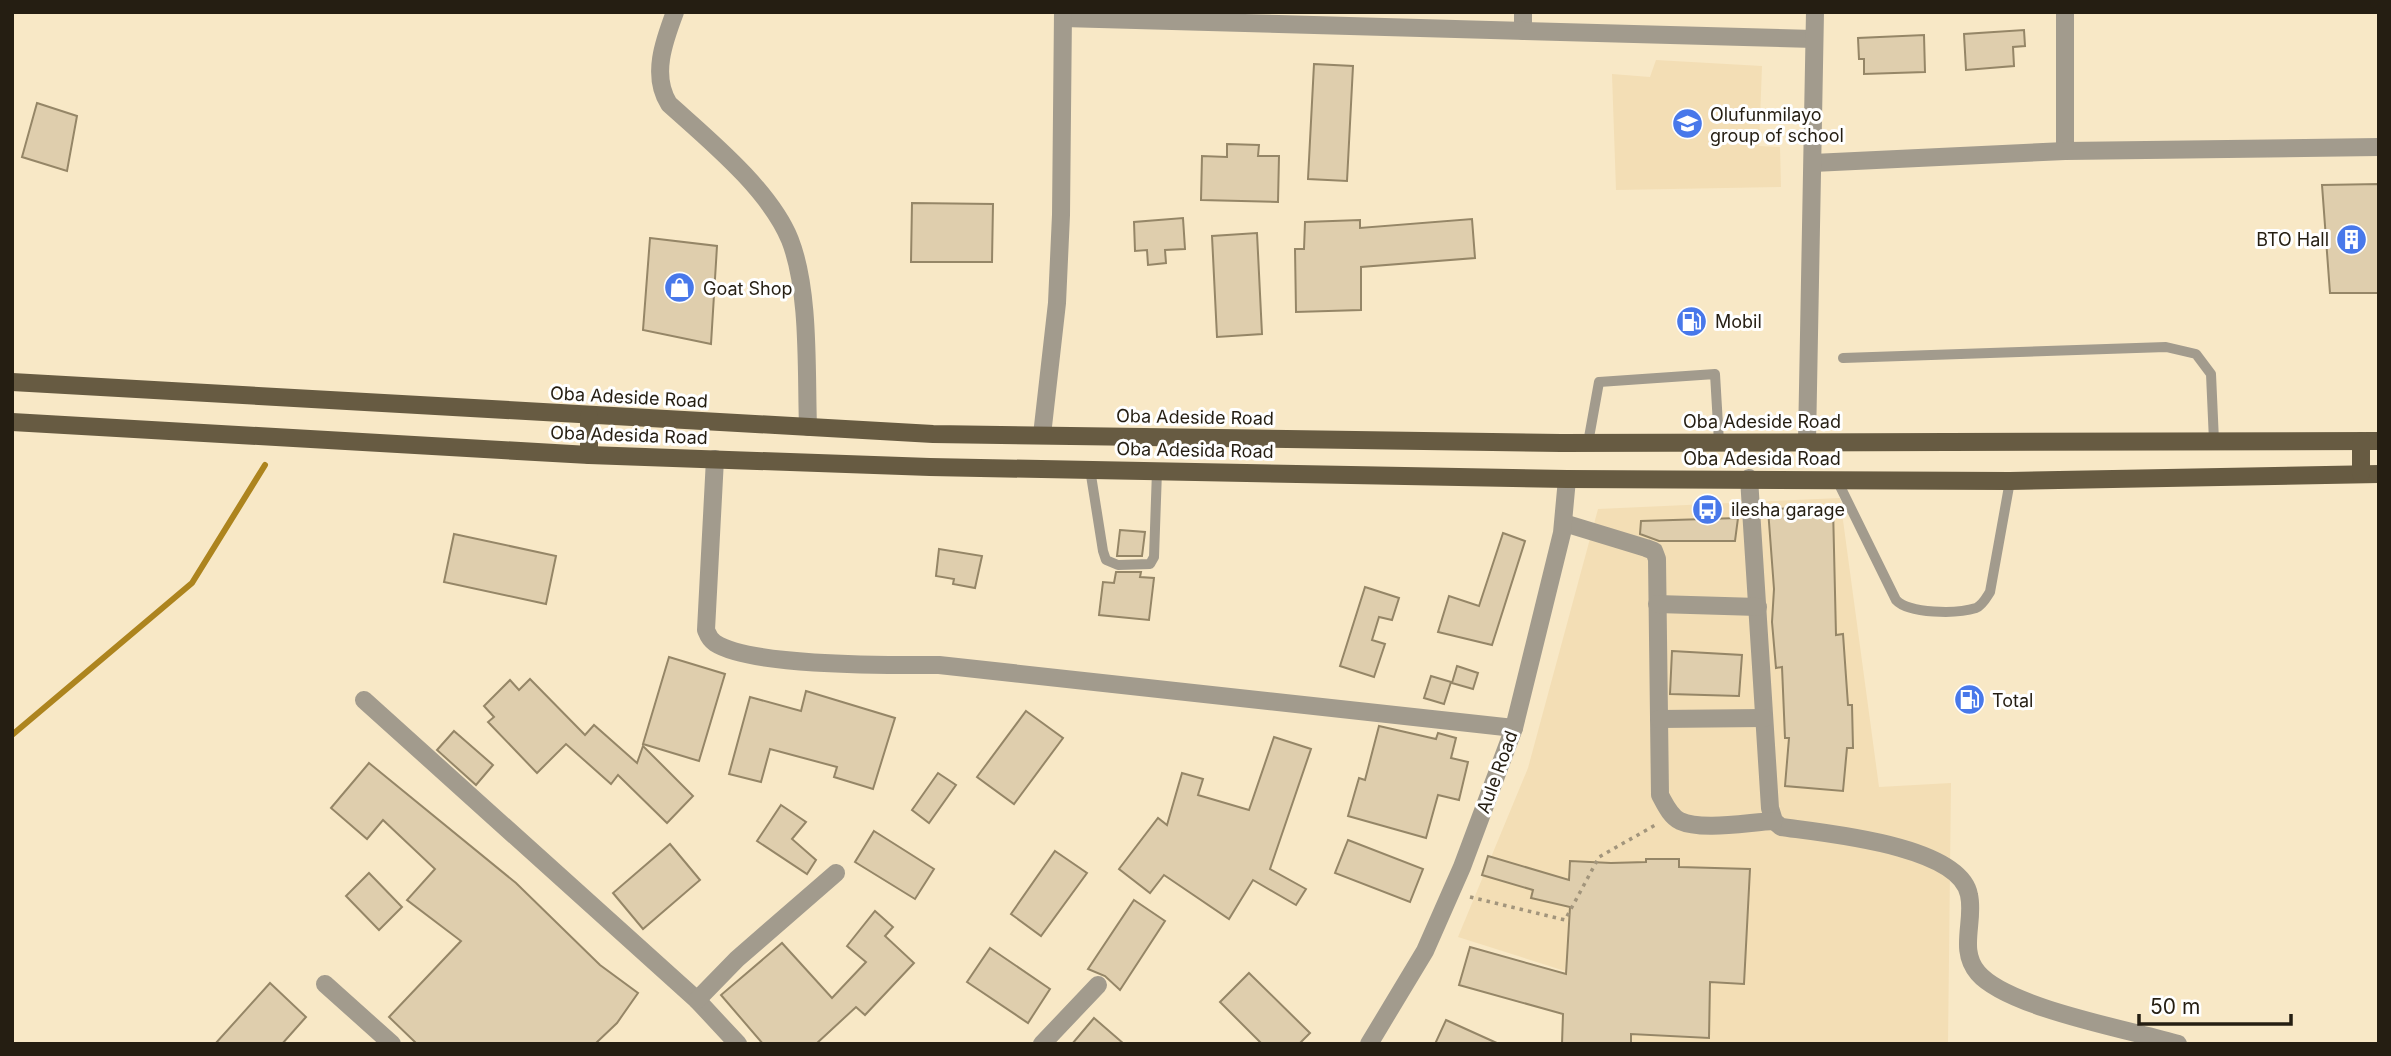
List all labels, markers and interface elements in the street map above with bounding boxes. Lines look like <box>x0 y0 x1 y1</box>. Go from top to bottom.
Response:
place label: Olufunmilayo group of school <box>1710 104 1844 146</box>
school or university icon: Olufunmilayo group of school <box>1670 107 1704 141</box>
building icon: BTO Hall <box>2335 222 2369 256</box>
place label: BTO Hall <box>2256 229 2329 250</box>
shop icon: Goat Shop <box>663 271 697 305</box>
place label: Goat Shop <box>703 278 792 299</box>
fuel station icon: Mobil <box>1675 304 1709 338</box>
place label: Mobil <box>1715 311 1762 332</box>
street label: Oba Adeside Road <box>550 382 708 412</box>
street label: Oba Adeside Road <box>1116 405 1274 429</box>
street label: Oba Adeside Road <box>1683 411 1841 432</box>
street label: Oba Adesida Road <box>550 422 708 448</box>
street label: Oba Adesida Road <box>1116 438 1274 462</box>
street label: Oba Adesida Road <box>1683 448 1841 469</box>
bus stop icon: ilesha garage <box>1691 492 1725 526</box>
place label: ilesha garage <box>1731 499 1845 520</box>
fuel station icon: Total <box>1952 683 1986 717</box>
place label: Total <box>1992 690 2033 711</box>
street label: Aule Road <box>1472 728 1522 816</box>
scale bar <box>2139 982 2291 1026</box>
text: 50 m <box>2150 994 2200 1019</box>

